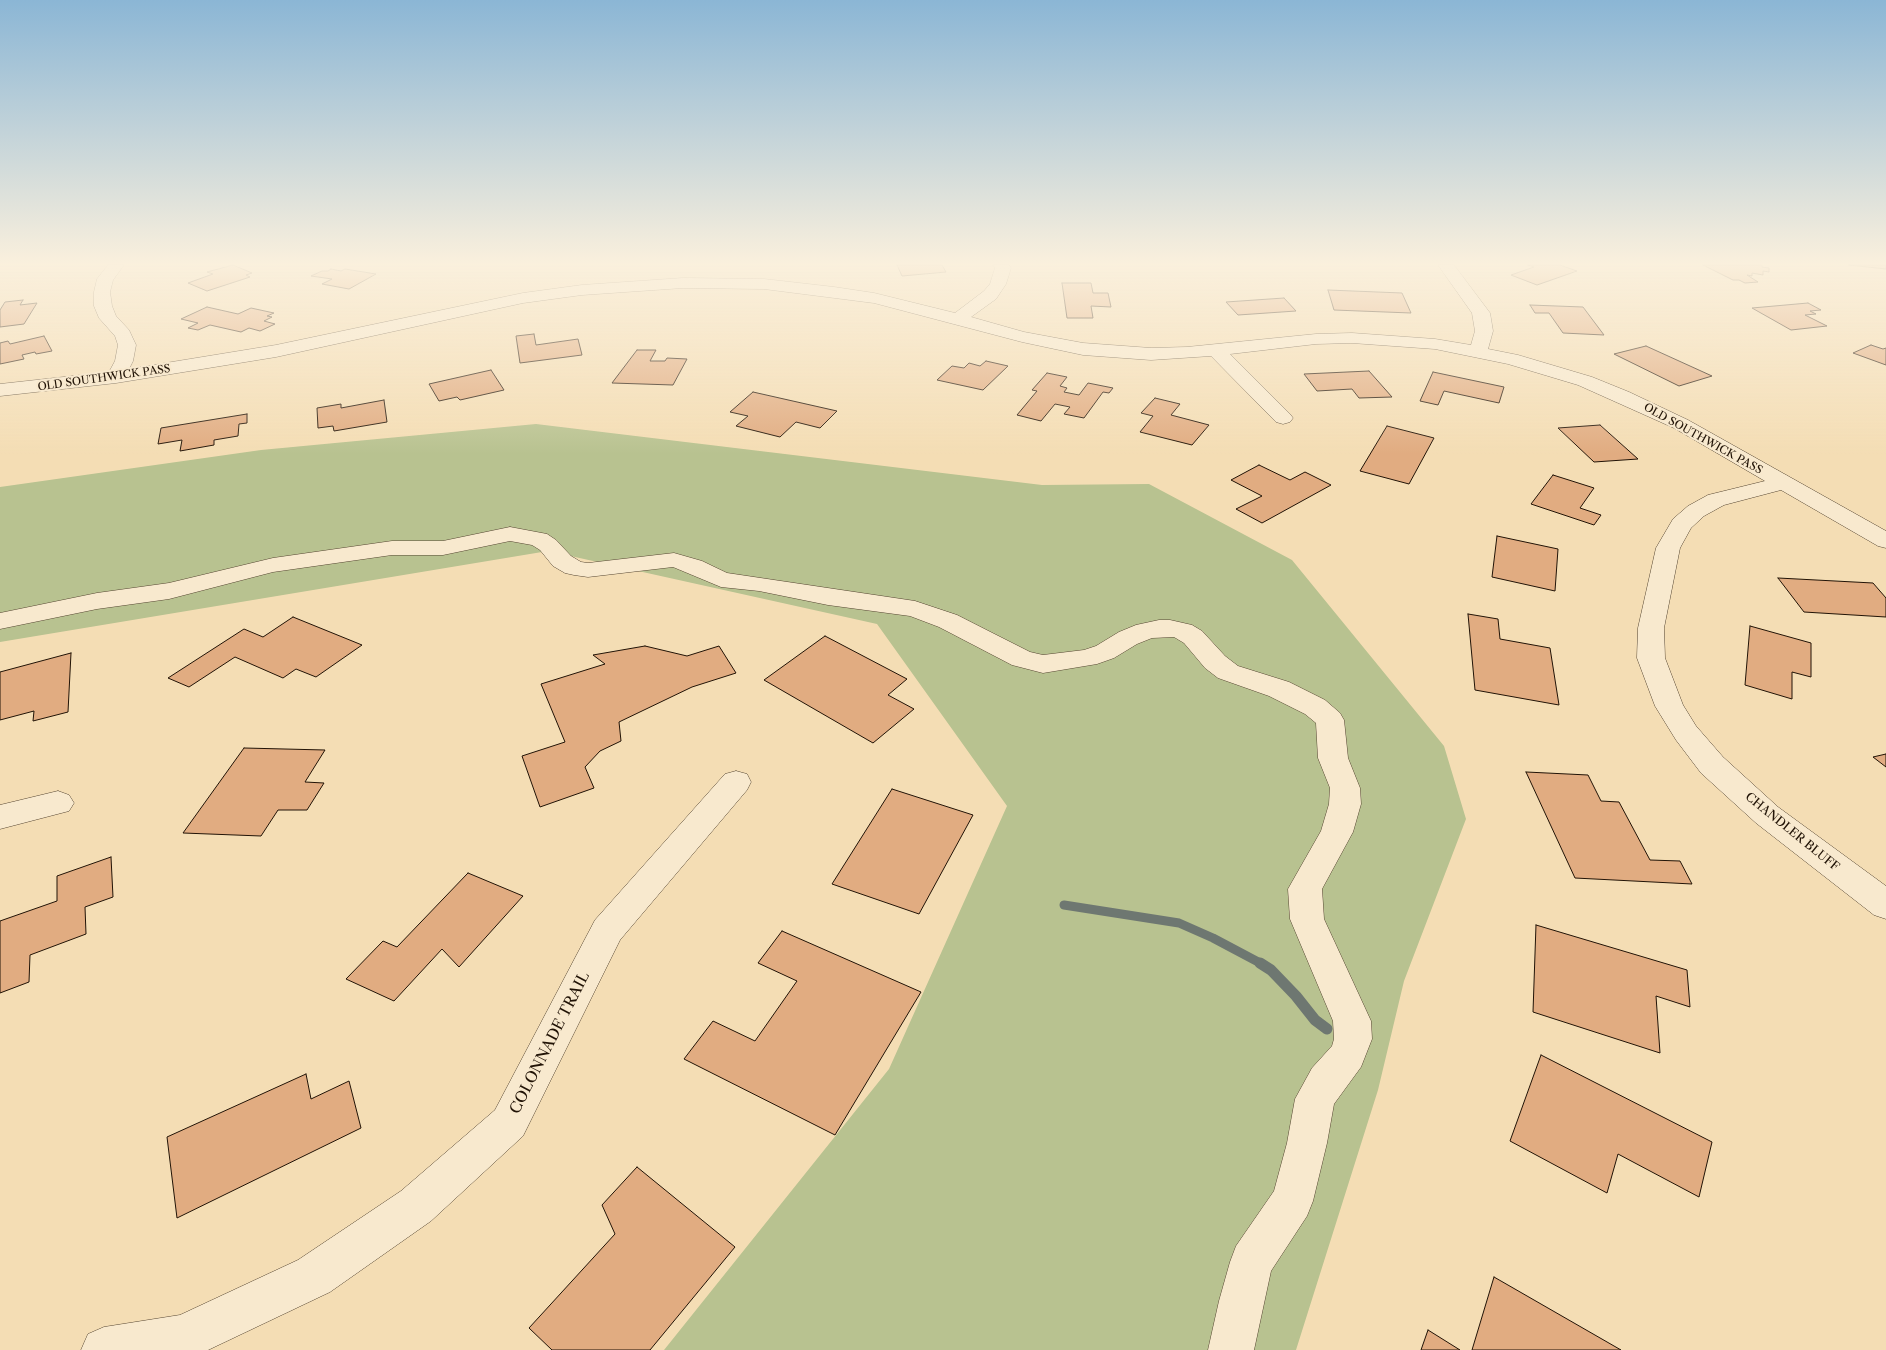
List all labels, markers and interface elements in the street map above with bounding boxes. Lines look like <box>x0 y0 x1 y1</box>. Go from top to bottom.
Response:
street label: OLD SOUTHWICK PASS <box>37 362 171 394</box>
street label: OLD SOUTHWICK PASS <box>1641 401 1765 477</box>
street label: CHANDLER BLUFF <box>1742 790 1842 874</box>
street label: COLONNADE TRAIL <box>506 969 594 1117</box>

